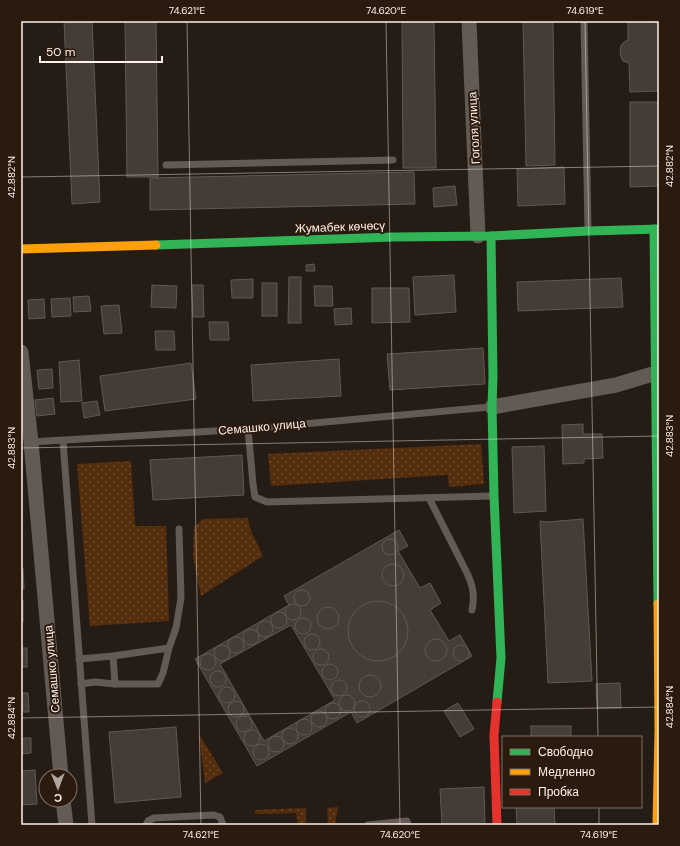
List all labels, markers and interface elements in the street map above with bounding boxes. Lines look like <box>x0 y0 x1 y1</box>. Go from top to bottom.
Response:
text: 74.621°E <box>169 4 206 17</box>
text: 74.620°E <box>366 4 406 17</box>
text: 74.619°E <box>566 4 604 17</box>
scale bar <box>40 38 162 64</box>
text: 50 m <box>46 44 75 60</box>
street label: Гоголя улица <box>464 91 484 165</box>
text: 42.882°N <box>663 145 676 187</box>
text: 42.882°N <box>5 156 18 198</box>
street label: Жумабек көчөсү <box>295 217 385 237</box>
street label: Семашко улица <box>217 415 307 439</box>
text: 42.883°N <box>663 415 676 457</box>
text: 42.883°N <box>5 427 18 469</box>
street label: Семашко улица <box>40 624 64 714</box>
text: 42.884°N <box>663 686 676 728</box>
text: 42.884°N <box>5 697 18 739</box>
legend <box>502 736 642 808</box>
text: Свободно <box>538 744 593 760</box>
text: Медленно <box>538 764 595 780</box>
north arrow <box>38 768 78 808</box>
text: Пробка <box>538 784 579 800</box>
text: С <box>54 791 62 805</box>
text: 74.621°E <box>183 828 220 841</box>
text: 74.620°E <box>380 828 420 841</box>
text: 74.619°E <box>580 828 618 841</box>

